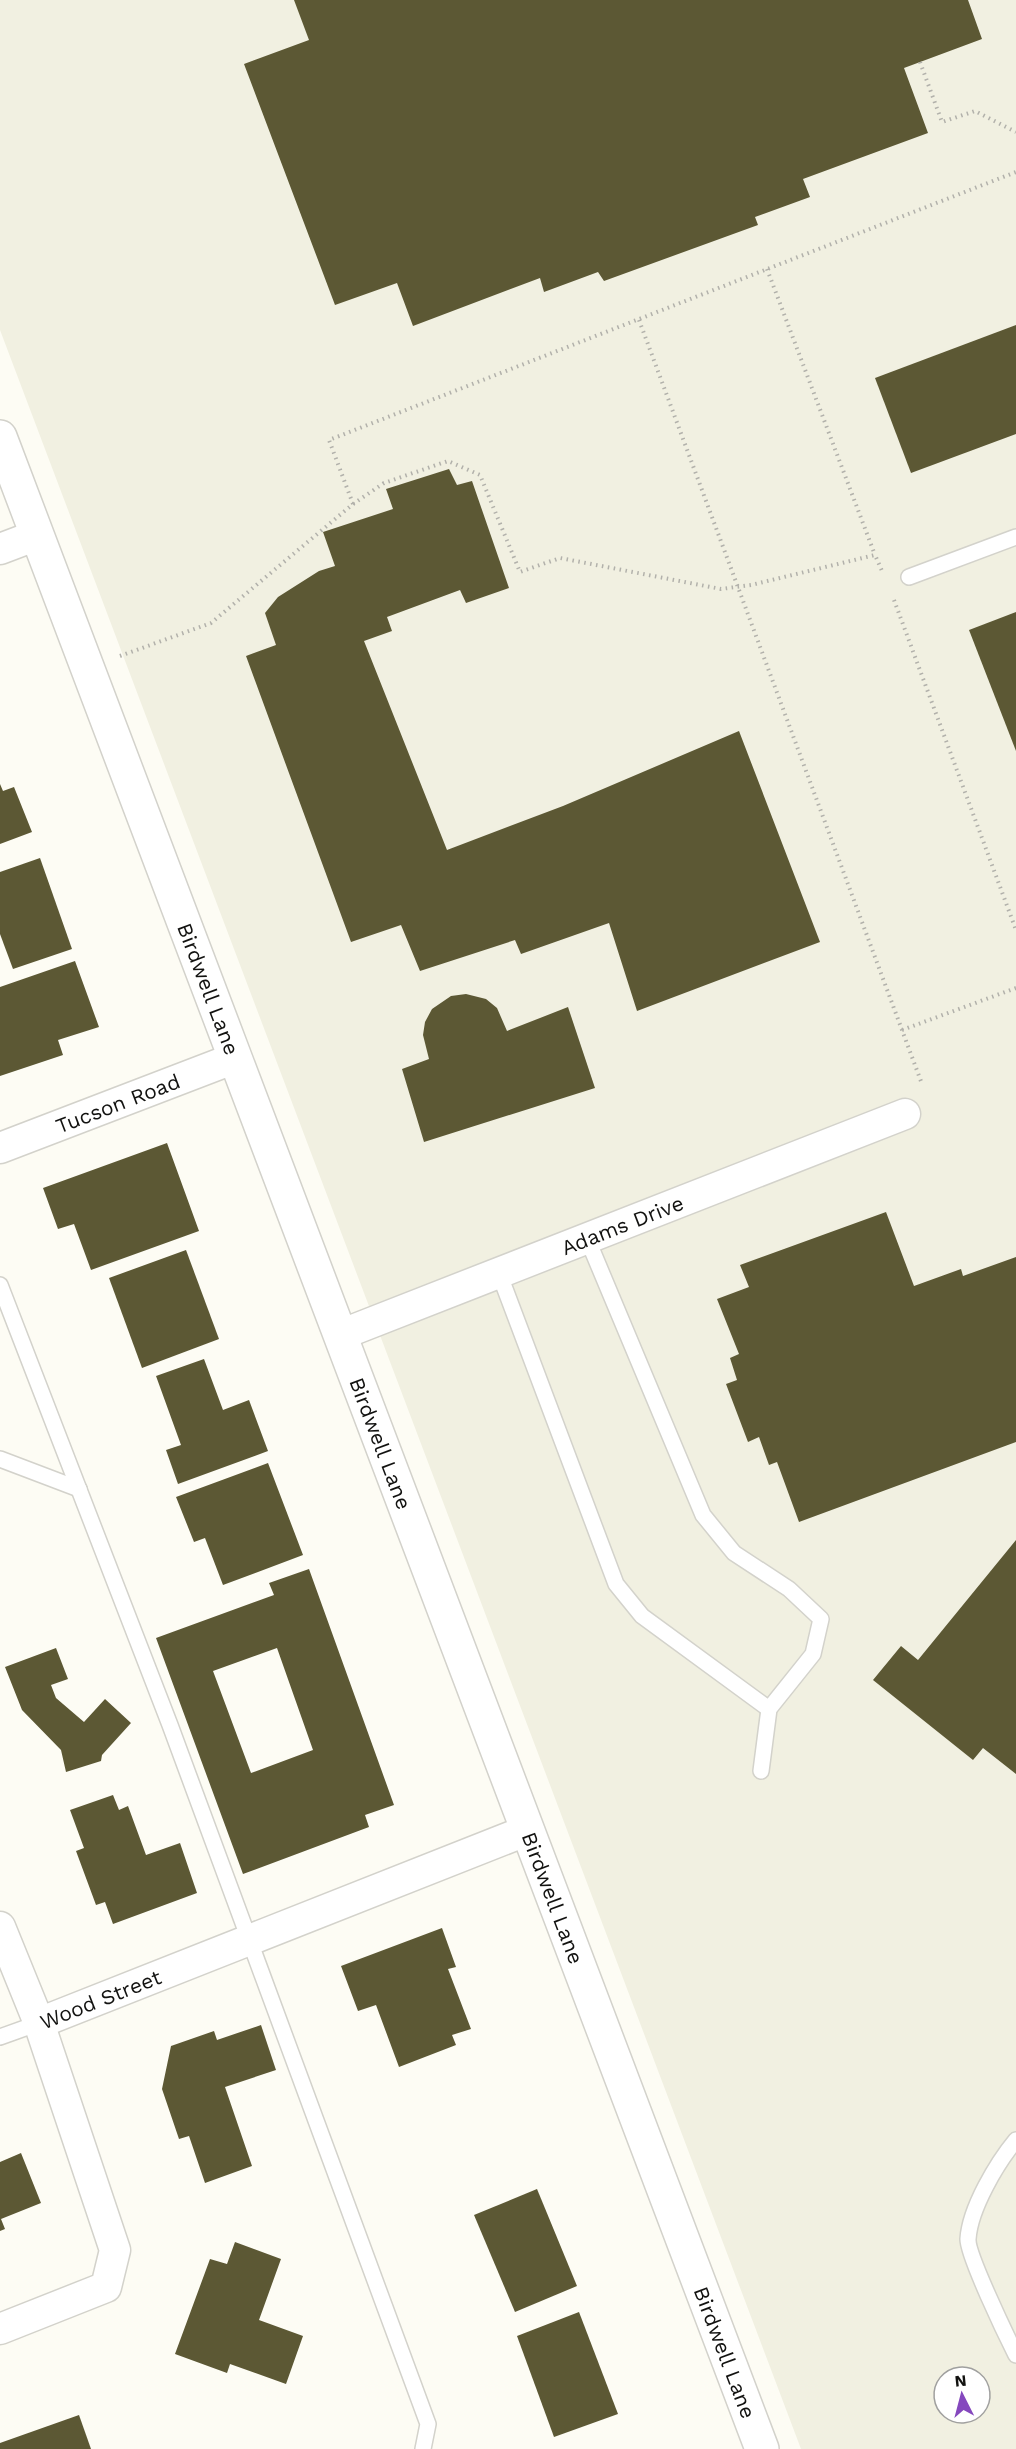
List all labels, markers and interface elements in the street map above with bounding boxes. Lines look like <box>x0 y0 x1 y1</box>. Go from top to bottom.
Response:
street label: Birdwell Lane <box>173 919 245 1058</box>
street label: Tucson Road <box>52 1068 183 1138</box>
street label: Adams Drive <box>557 1189 687 1260</box>
street label: Birdwell Lane <box>345 1374 417 1513</box>
street label: Birdwell Lane <box>517 1828 590 1967</box>
street label: Wood Street <box>36 1964 165 2034</box>
street label: Birdwell Lane <box>689 2283 762 2422</box>
north arrow <box>932 2365 992 2425</box>
text: N <box>954 2371 967 2391</box>

